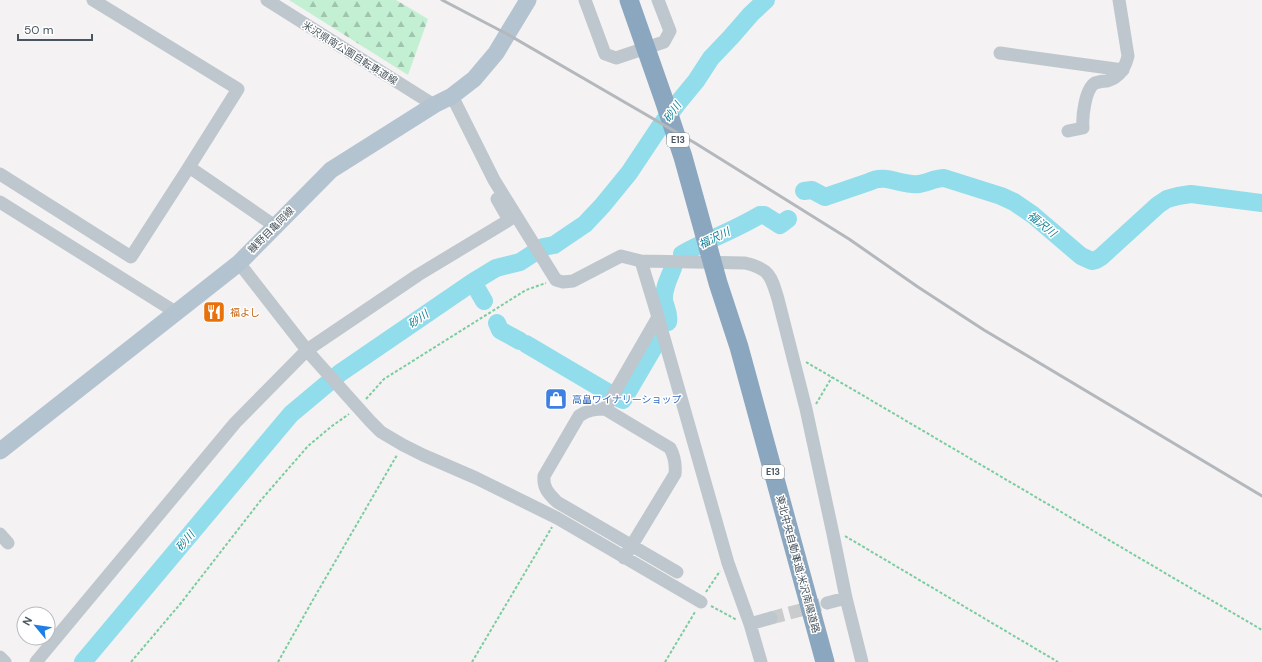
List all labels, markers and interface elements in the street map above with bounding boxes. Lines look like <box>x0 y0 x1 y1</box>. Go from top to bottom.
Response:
scale bar <box>18 16 92 42</box>
street label: 米沢県南公園自転車道線 <box>300 18 400 88</box>
text: 50 m <box>24 22 53 38</box>
water label: 砂川 <box>660 98 685 125</box>
road number: E13 <box>667 133 689 147</box>
street label: 糠野目亀岡線 <box>245 204 297 256</box>
water label: 福沢川 <box>1025 208 1060 240</box>
water label: 福沢川 <box>696 224 733 252</box>
restaurant icon: 福よし <box>201 299 227 325</box>
place label: 福よし <box>230 306 260 319</box>
water label: 砂川 <box>405 306 432 331</box>
shop icon: 高畠ワイナリーショップ <box>543 386 569 412</box>
place label: 高畠ワイナリーショップ <box>572 393 682 406</box>
road number: E13 <box>762 465 784 479</box>
street label: 東北中央自動車道;米沢南陽道路 <box>773 494 823 634</box>
water label: 砂川 <box>173 527 198 554</box>
north arrow <box>16 606 56 646</box>
text: N <box>19 614 35 628</box>

